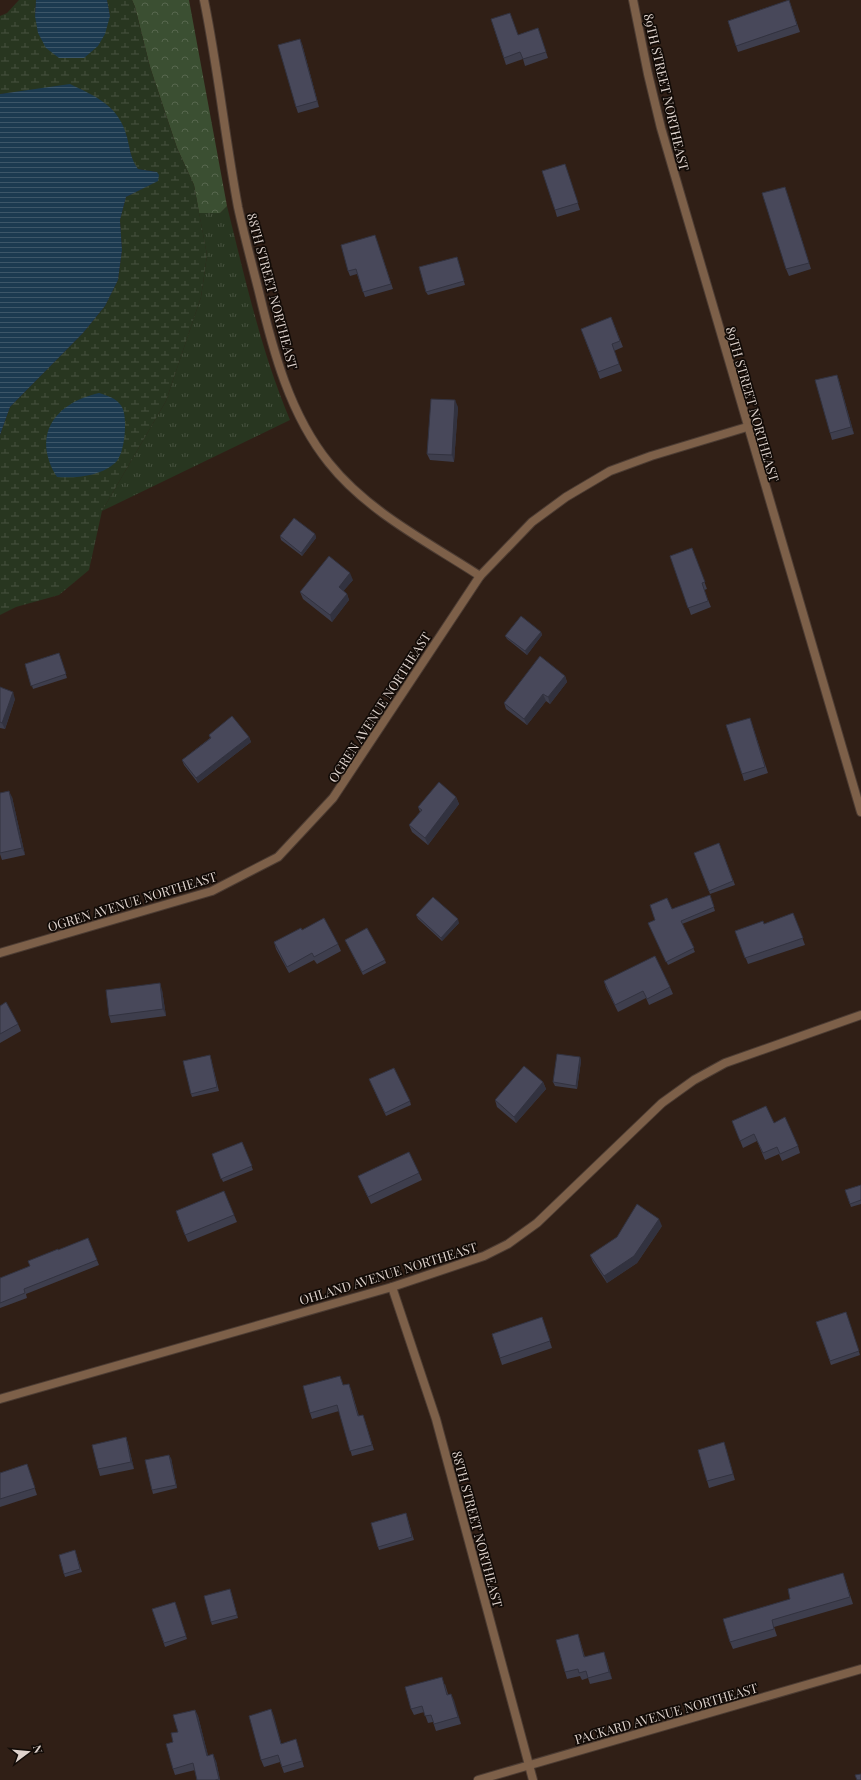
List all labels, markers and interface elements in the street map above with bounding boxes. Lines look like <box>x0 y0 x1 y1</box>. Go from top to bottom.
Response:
street label: 89TH STREET NORTHEAST <box>641 12 693 172</box>
street label: 88TH STREET NORTHEAST <box>244 211 302 371</box>
street label: 89TH STREET NORTHEAST <box>723 324 783 484</box>
street label: OGREN AVENUE NORTHEAST <box>324 629 434 785</box>
street label: OGREN AVENUE NORTHEAST <box>45 867 219 935</box>
street label: OHLAND AVENUE NORTHEAST <box>297 1238 479 1308</box>
street label: 88TH STREET NORTHEAST <box>449 1449 507 1609</box>
street label: PACKARD AVENUE NORTHEAST <box>572 1679 760 1747</box>
north arrow <box>8 1732 48 1772</box>
text: N <box>30 1743 46 1755</box>

